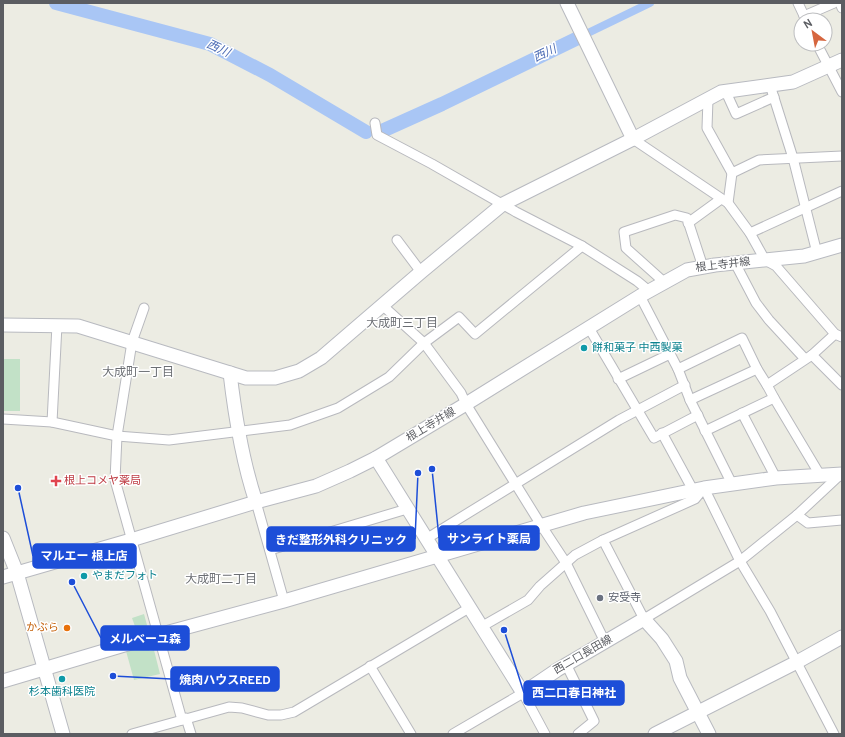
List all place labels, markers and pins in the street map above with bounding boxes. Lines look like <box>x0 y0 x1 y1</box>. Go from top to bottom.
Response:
place label: 餅和菓子 中西製菓 <box>592 341 683 355</box>
marker: 餅和菓子 中西製菓 <box>579 343 589 353</box>
place label: 根上コメヤ薬局 <box>64 474 141 488</box>
marker: 根上コメヤ薬局 <box>51 476 61 486</box>
callout: サンライト薬局 <box>439 526 539 550</box>
callout: きだ整形外科クリニック <box>267 527 415 551</box>
callout: マルエー 根上店 <box>33 544 136 568</box>
place label: やまだフォト <box>92 569 158 583</box>
marker: やまだフォト <box>79 571 89 581</box>
place label: 安受寺 <box>608 591 641 605</box>
marker: 安受寺 <box>595 593 605 603</box>
place label: かぶら <box>26 621 59 635</box>
marker: かぶら <box>62 623 72 633</box>
callout: メルベーユ森 <box>101 626 189 650</box>
callout: 焼肉ハウスREED <box>171 667 279 691</box>
marker: 杉本歯科医院 <box>57 674 67 684</box>
callout: 西二口春日神社 <box>524 681 624 705</box>
place label: 杉本歯科医院 <box>29 685 95 699</box>

